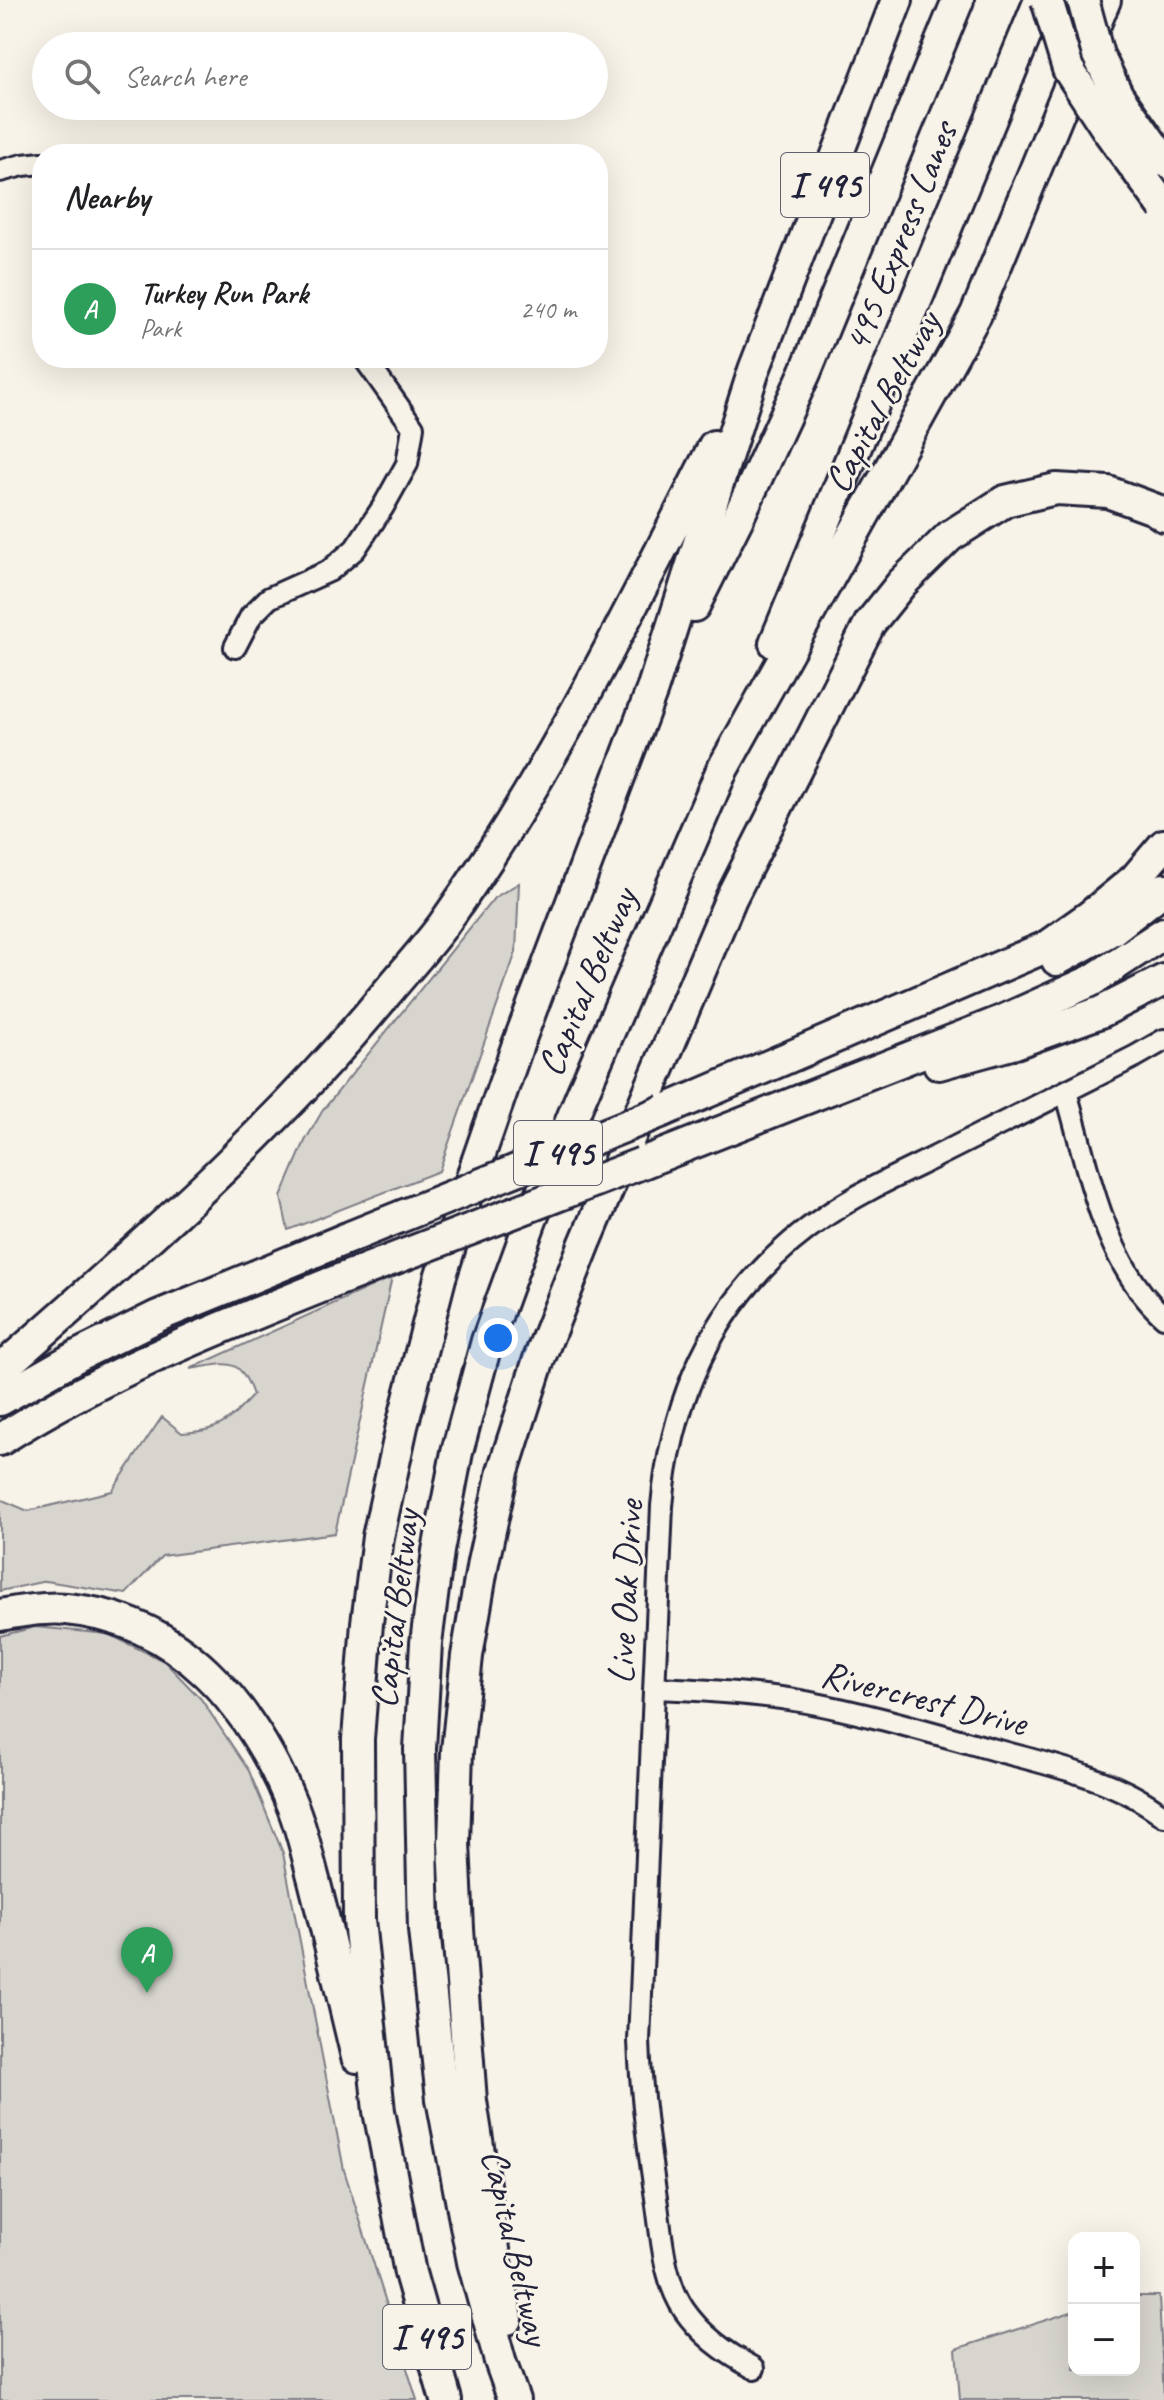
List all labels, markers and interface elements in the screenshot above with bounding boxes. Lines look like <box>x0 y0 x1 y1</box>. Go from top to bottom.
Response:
search box <box>32 32 608 120</box>
icon: search <box>60 54 104 98</box>
text: Search here <box>124 57 246 95</box>
street label: 495 Express Lanes <box>833 112 969 359</box>
road number: I 495 <box>781 153 869 217</box>
text: Nearby <box>64 175 150 218</box>
text: Turkey Run Park <box>140 274 308 312</box>
text: A <box>83 293 97 326</box>
text: 240 m <box>520 293 576 326</box>
street label: Capital Beltway <box>813 301 952 500</box>
text: Park <box>140 312 181 345</box>
street label: Capital Beltway <box>526 878 649 1083</box>
road number: I 495 <box>514 1121 602 1185</box>
your location <box>478 1318 518 1358</box>
street label: Live Oak Drive <box>597 1496 653 1685</box>
street label: Capital Beltway <box>360 1504 431 1711</box>
street label: Rivercrest Drive <box>817 1650 1034 1747</box>
pin: A <box>121 1927 173 1993</box>
street label: Capital Beltway <box>471 2145 562 2352</box>
map controls <box>1068 2232 1140 2376</box>
button: + <box>1068 2232 1140 2304</box>
button: − <box>1068 2304 1140 2376</box>
road number: I 495 <box>383 2305 471 2369</box>

